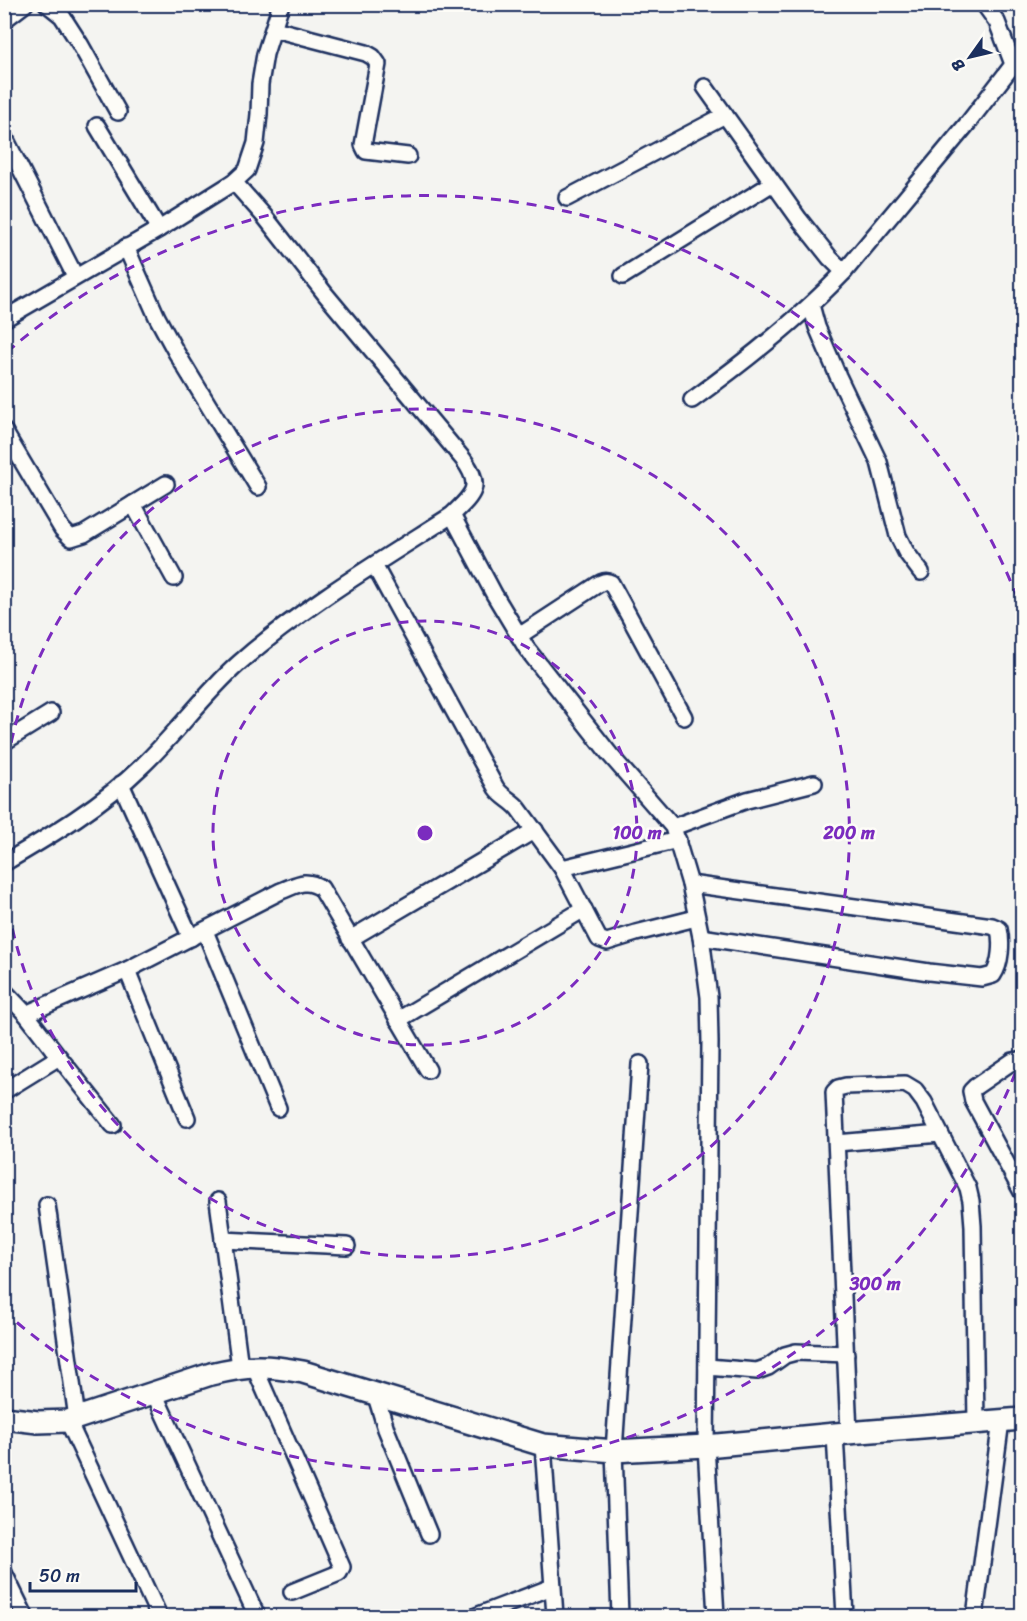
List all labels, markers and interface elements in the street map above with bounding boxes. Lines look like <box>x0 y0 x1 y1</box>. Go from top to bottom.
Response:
north arrow <box>940 27 1000 87</box>
text: B <box>943 52 973 77</box>
text: 100 m <box>613 817 662 849</box>
text: 200 m <box>822 817 875 849</box>
centre of rings <box>415 823 435 843</box>
text: 300 m <box>848 1268 901 1300</box>
scale bar <box>30 1555 136 1593</box>
text: 50 m <box>39 1560 80 1592</box>

